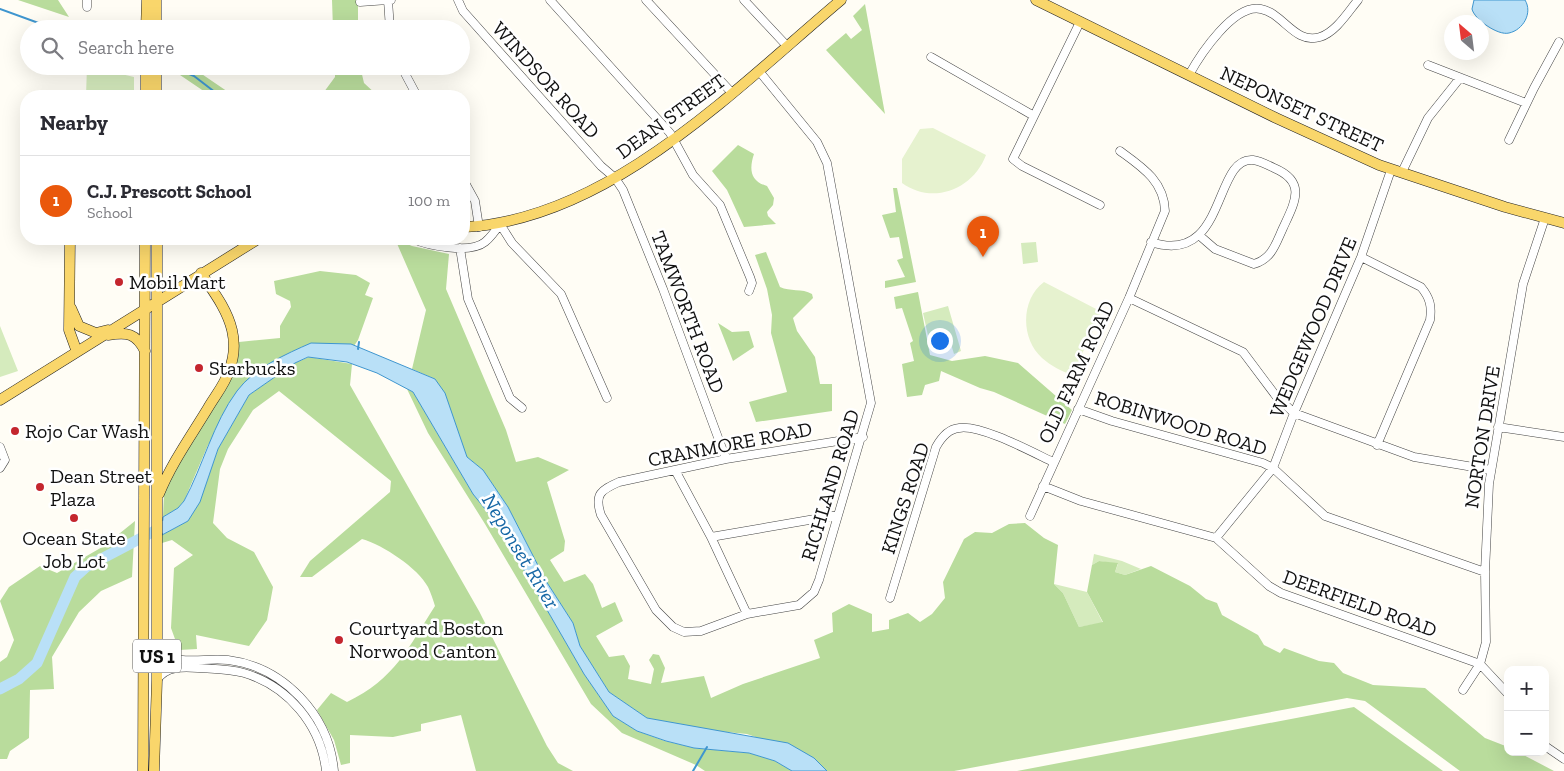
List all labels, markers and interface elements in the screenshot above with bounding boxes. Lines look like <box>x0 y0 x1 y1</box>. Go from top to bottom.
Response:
north arrow <box>1444 15 1489 60</box>
street label: WINDSOR ROAD <box>487 17 605 143</box>
search box <box>20 20 470 75</box>
icon: search <box>38 34 66 62</box>
text: Search here <box>78 36 174 59</box>
street label: NEPONSET STREET <box>1217 61 1387 157</box>
street label: DEAN STREET <box>612 68 730 164</box>
text: Nearby <box>40 110 108 135</box>
text: C.J. Prescott School <box>87 180 251 203</box>
text: 1 <box>53 191 59 210</box>
text: 100 m <box>408 191 450 210</box>
text: School <box>87 203 133 222</box>
pin: 1 <box>967 216 999 257</box>
street label: TAMWORTH ROAD <box>646 227 730 397</box>
street label: WEDGEWOOD DRIVE <box>1264 233 1362 421</box>
place label: Mobil Mart <box>129 270 226 294</box>
marker: Mobil Mart <box>113 276 125 288</box>
street label: OLD FARM ROAD <box>1032 297 1120 447</box>
your location <box>927 328 953 354</box>
place label: Starbucks <box>209 356 295 380</box>
marker: Starbucks <box>193 362 205 374</box>
street label: NORTON DRIVE <box>1459 364 1505 510</box>
street label: ROBINWOOD ROAD <box>1092 385 1270 461</box>
street label: RICHLAND ROAD <box>796 406 864 564</box>
street label: CRANMORE ROAD <box>646 416 814 472</box>
place label: Rojo Car Wash <box>25 419 150 443</box>
marker: Rojo Car Wash <box>9 425 21 437</box>
street label: KINGS ROAD <box>876 439 934 557</box>
place label: Dean Street Plaza <box>50 464 152 511</box>
marker: Dean Street Plaza <box>34 481 46 493</box>
water label: Neponset River <box>477 489 565 614</box>
marker: Ocean State Job Lot <box>68 512 80 524</box>
place label: Ocean State Job Lot <box>22 526 126 573</box>
street label: DEERFIELD ROAD <box>1280 564 1440 642</box>
place label: Courtyard Boston Norwood Canton <box>349 616 504 663</box>
marker: Courtyard Boston Norwood Canton <box>333 634 345 646</box>
road number: US 1 <box>133 640 181 672</box>
map controls <box>1504 666 1549 756</box>
button: + <box>1504 666 1549 711</box>
button: − <box>1504 711 1549 756</box>

